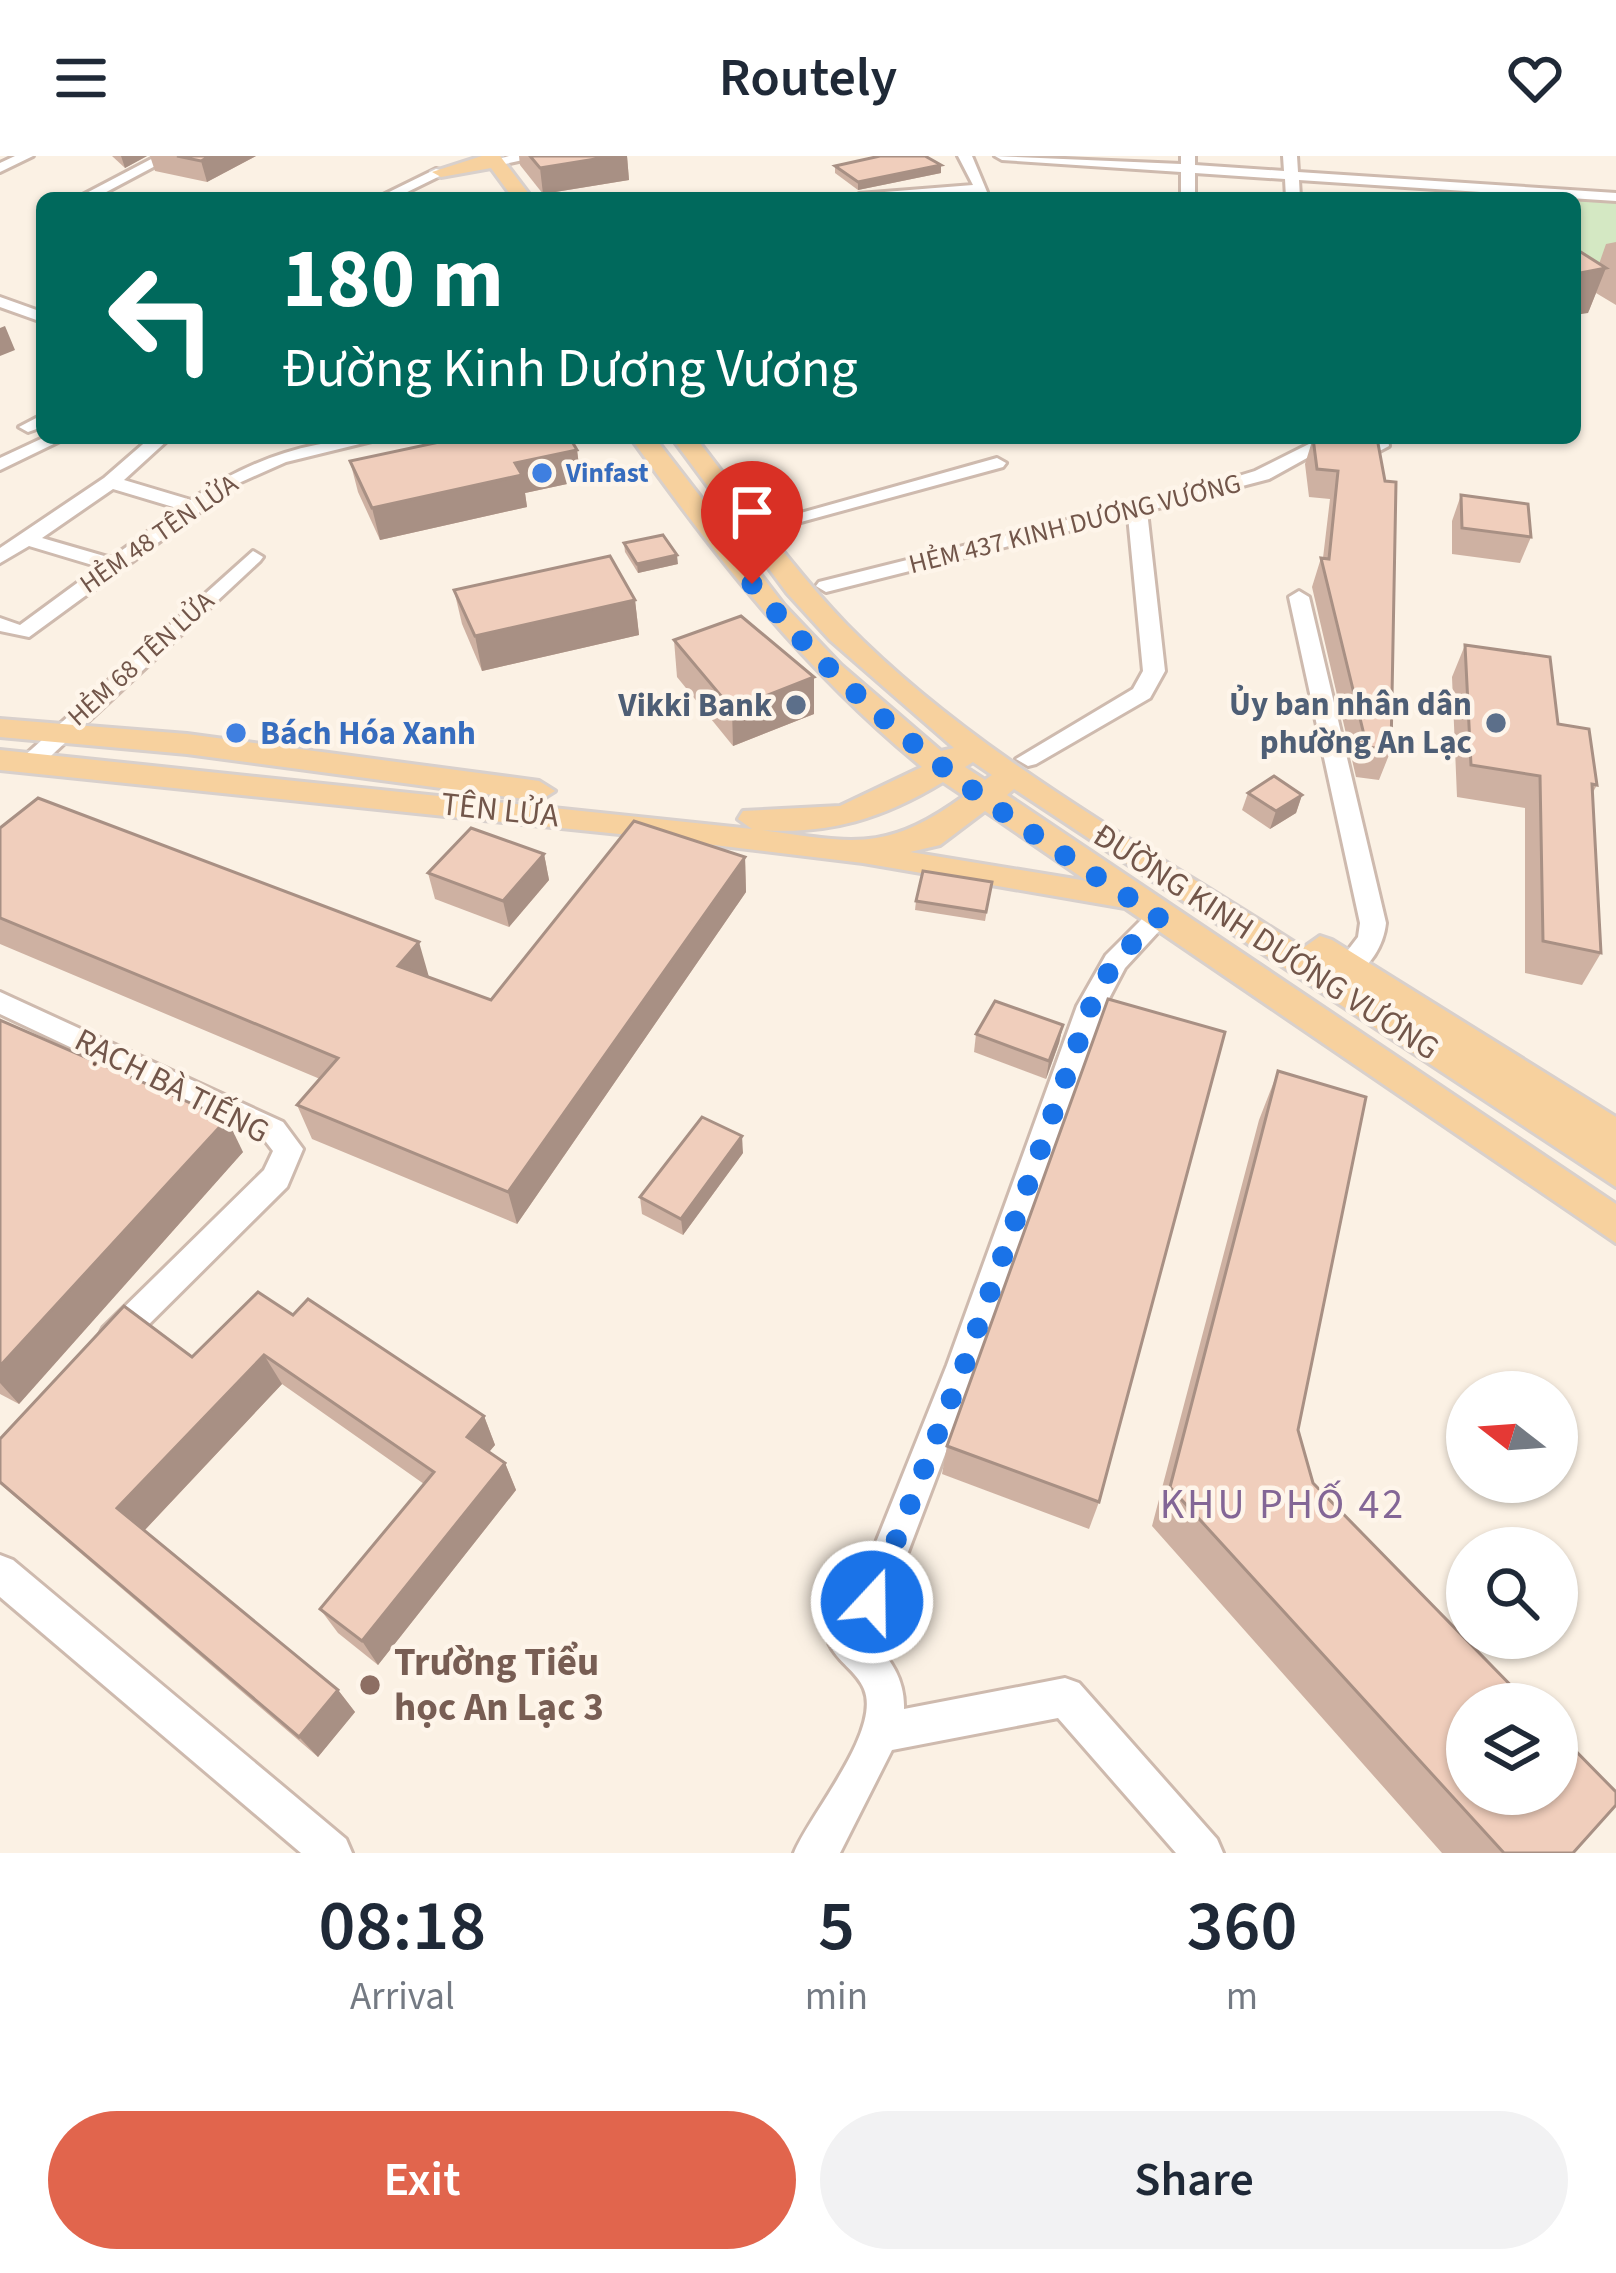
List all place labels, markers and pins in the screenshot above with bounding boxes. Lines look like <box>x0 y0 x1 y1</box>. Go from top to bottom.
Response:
place label: Vinfast <box>565 454 649 493</box>
marker: Vinfast <box>529 460 555 486</box>
pin <box>701 461 803 584</box>
place label: Ủy ban nhân dân phường An Lạc <box>1229 681 1472 766</box>
place label: Vikki Bank <box>617 682 772 729</box>
marker: Vikki Bank <box>783 692 809 718</box>
place label: Bách Hóa Xanh <box>260 710 476 757</box>
marker: Ủy ban nhân dân phường An Lạc <box>1483 710 1509 736</box>
marker: Bách Hóa Xanh <box>223 720 249 746</box>
place label: Trường Tiểu học An Lạc 3 <box>394 1635 604 1736</box>
marker: Trường Tiểu học An Lạc 3 <box>357 1672 383 1698</box>

